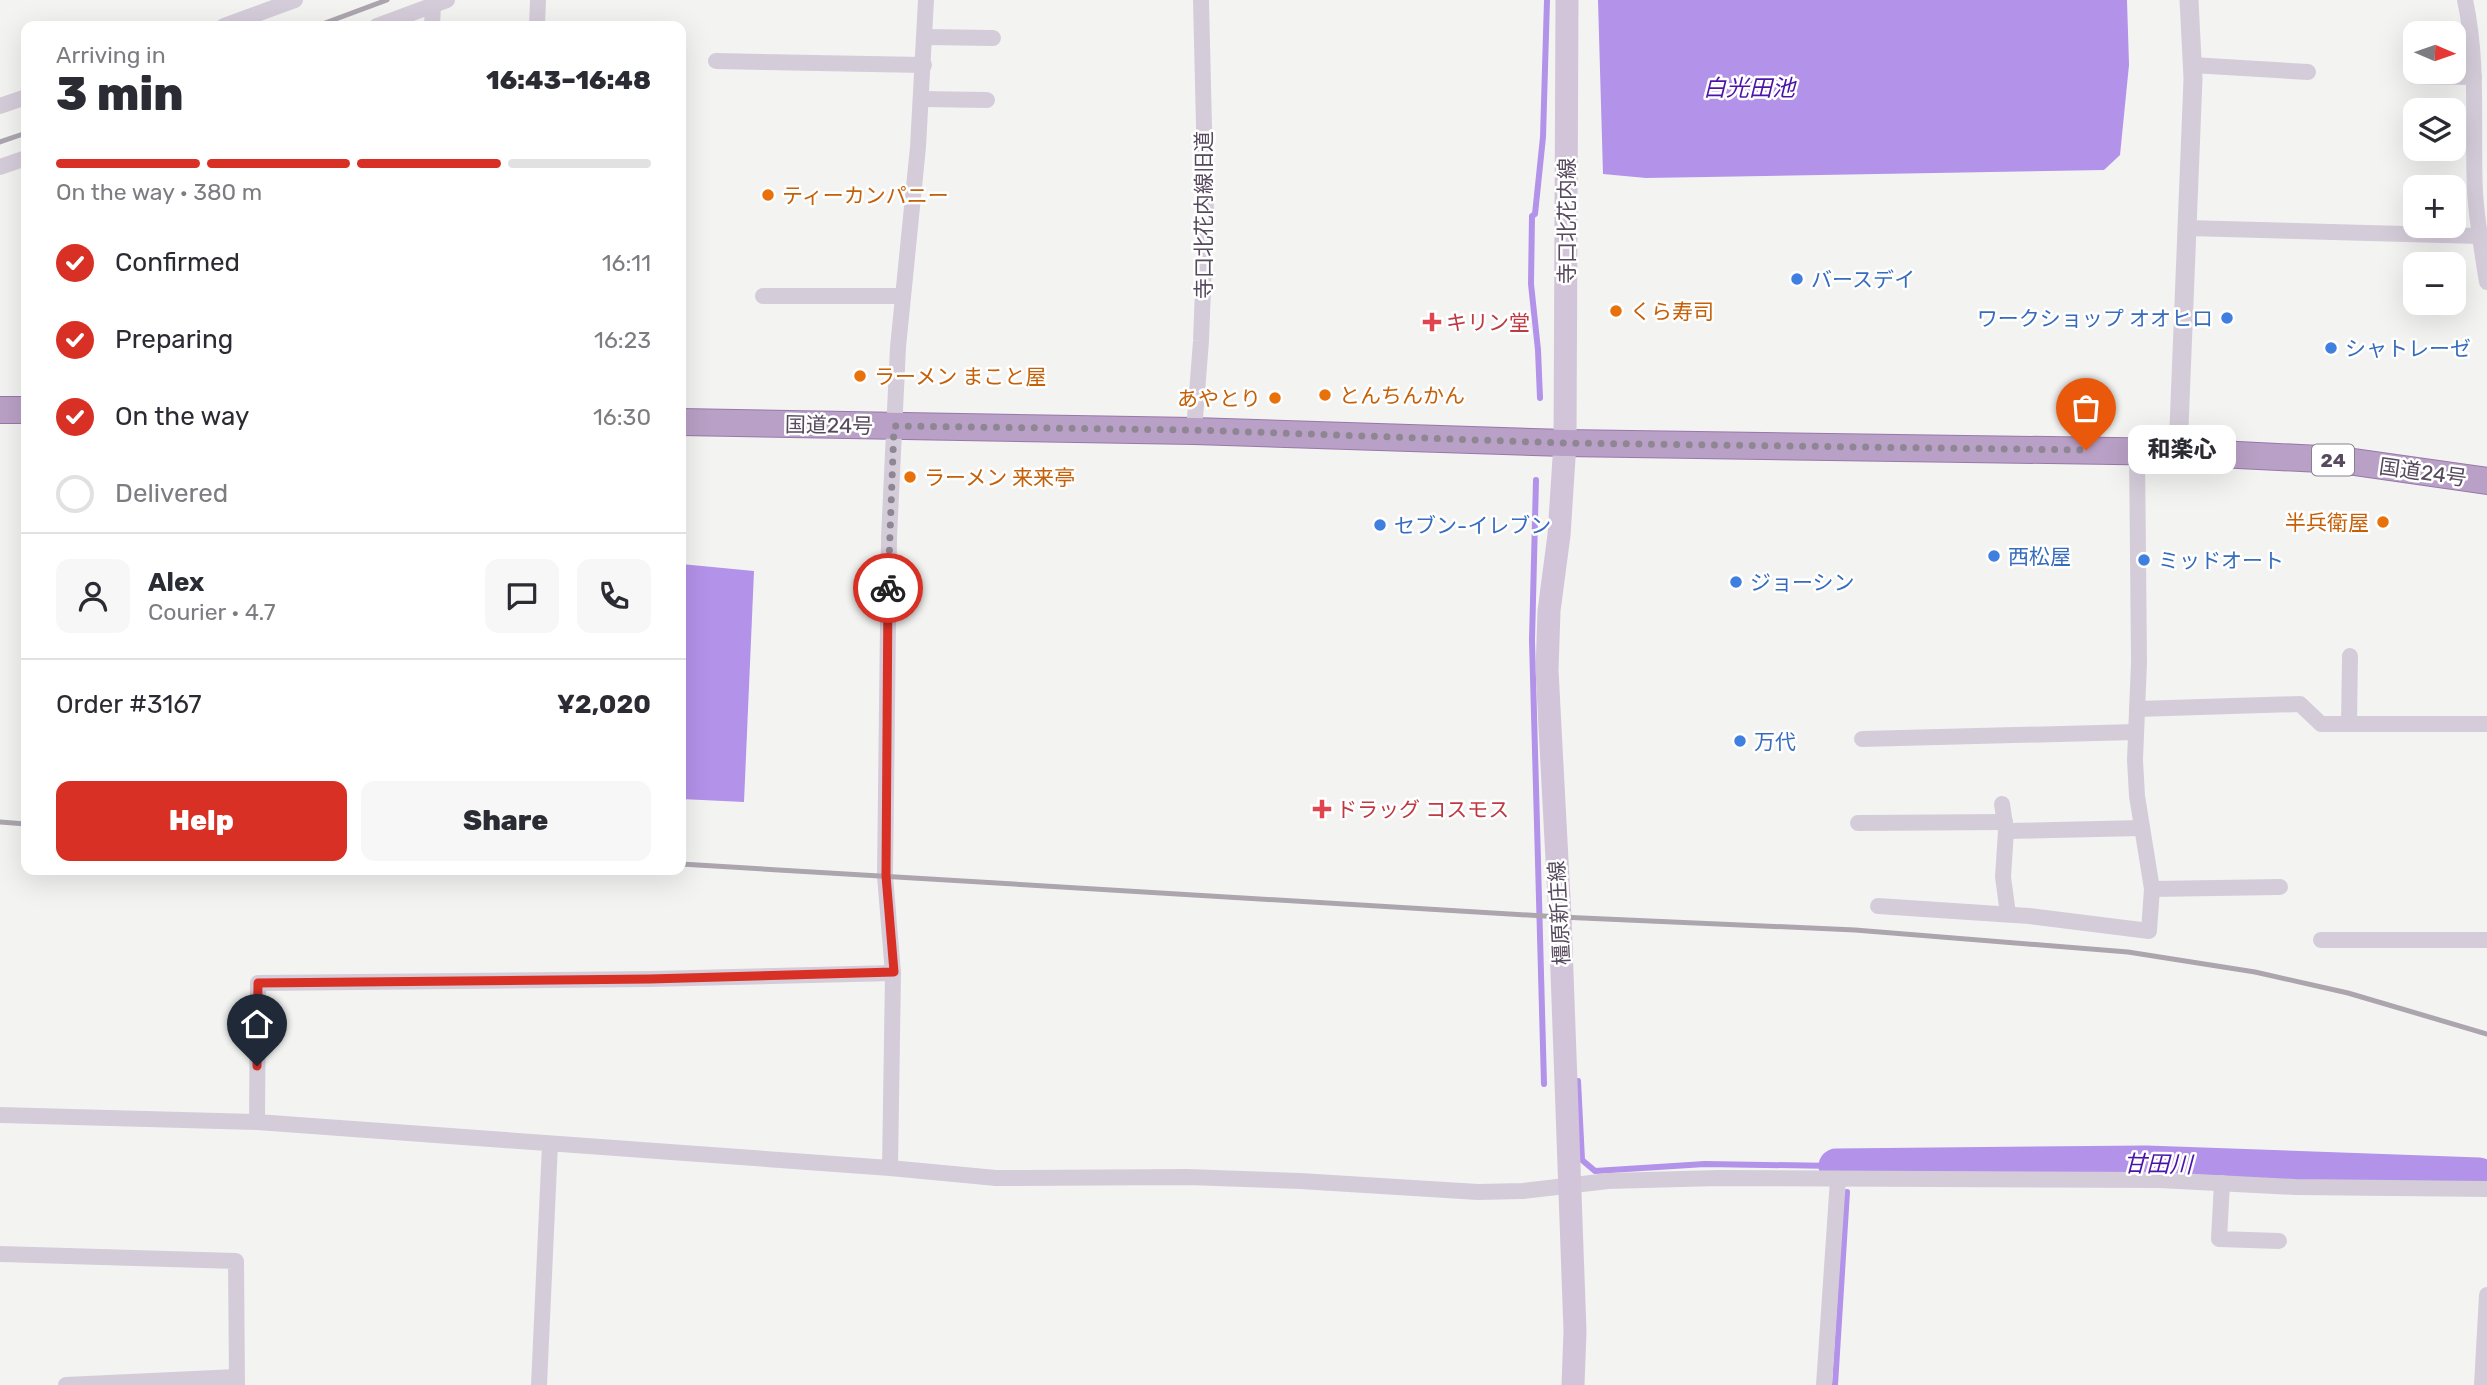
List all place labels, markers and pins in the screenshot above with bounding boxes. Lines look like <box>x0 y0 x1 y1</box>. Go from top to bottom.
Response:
place label: ティーカンパニー <box>782 183 949 208</box>
marker: ティーカンパニー <box>760 187 776 203</box>
place label: バースデイ <box>1811 267 1915 292</box>
marker: バースデイ <box>1789 271 1805 287</box>
place label: くら寿司 <box>1630 299 1714 324</box>
marker: くら寿司 <box>1608 303 1624 319</box>
place label: ワークショップ オオヒロ <box>1977 306 2213 331</box>
place label: キリン堂 <box>1446 310 1530 335</box>
marker: ワークショップ オオヒロ <box>2219 310 2235 326</box>
marker: キリン堂 <box>1424 314 1440 330</box>
place label: シャトレーゼ <box>2345 336 2471 361</box>
marker: シャトレーゼ <box>2323 340 2339 356</box>
place label: ラーメン まこと屋 <box>874 364 1046 389</box>
marker: ラーメン まこと屋 <box>852 368 868 384</box>
pin <box>2056 378 2116 450</box>
place label: とんちんかん <box>1339 383 1465 408</box>
place label: あやとり <box>1177 386 1261 411</box>
marker: とんちんかん <box>1317 387 1333 403</box>
marker: あやとり <box>1267 390 1283 406</box>
callout: 和楽心 <box>2128 426 2236 475</box>
place label: ラーメン 来来亭 <box>924 465 1075 490</box>
marker: ラーメン 来来亭 <box>902 469 918 485</box>
place label: 半兵衛屋 <box>2285 510 2369 535</box>
place label: セブン-イレブン <box>1394 513 1551 538</box>
marker: 半兵衛屋 <box>2375 514 2391 530</box>
marker: セブン-イレブン <box>1372 517 1388 533</box>
place label: 西松屋 <box>2008 544 2071 569</box>
marker: 西松屋 <box>1986 548 2002 564</box>
place label: ミッドオート <box>2158 548 2284 573</box>
marker: ミッドオート <box>2136 552 2152 568</box>
place label: ジョーシン <box>1750 570 1855 595</box>
marker: ジョーシン <box>1728 574 1744 590</box>
place label: 万代 <box>1754 729 1796 754</box>
marker: 万代 <box>1732 733 1748 749</box>
place label: ドラッグ コスモス <box>1336 797 1509 822</box>
marker: ドラッグ コスモス <box>1314 801 1330 817</box>
pin <box>227 994 287 1066</box>

